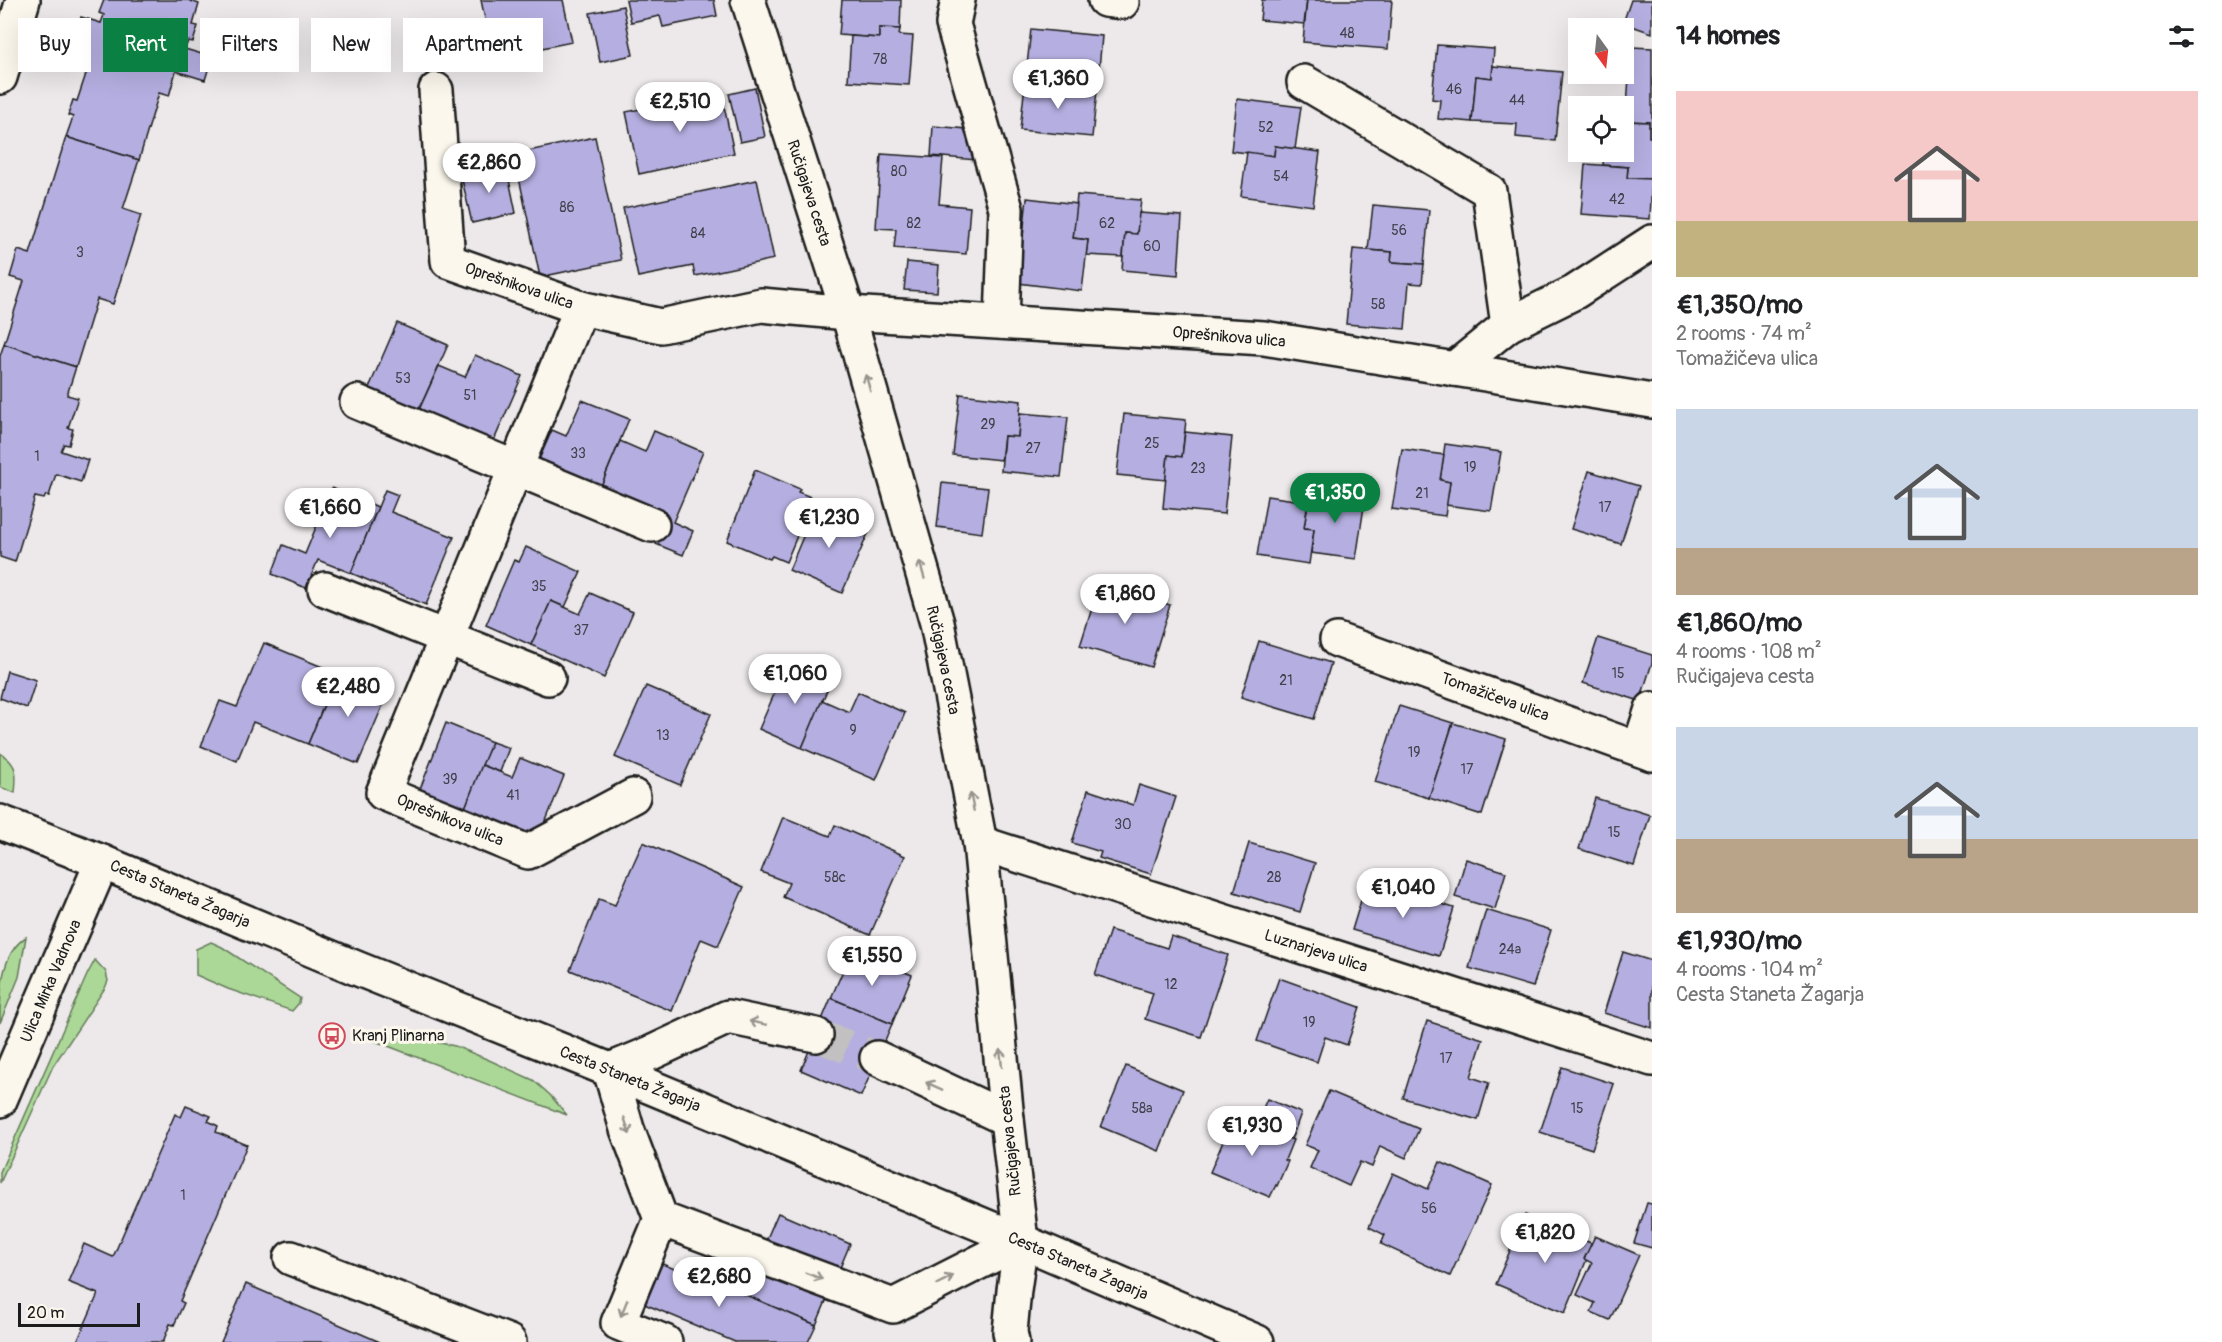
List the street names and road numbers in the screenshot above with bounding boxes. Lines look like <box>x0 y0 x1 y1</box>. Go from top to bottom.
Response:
street label: Ručigajeva cesta <box>782 137 836 249</box>
street label: Oprešnikova ulica <box>462 258 576 314</box>
street label: Oprešnikova ulica <box>1171 322 1287 352</box>
street label: Ručigajeva cesta <box>922 604 964 716</box>
street label: Tomažičeva ulica <box>1438 668 1552 726</box>
street label: Oprešnikova ulica <box>394 789 506 851</box>
street label: Cesta Staneta Žagarja <box>107 855 253 933</box>
street label: Ulica Mirka Vadnova <box>16 917 86 1045</box>
street label: Luznarjeva ulica <box>1262 925 1370 977</box>
street label: Cesta Staneta Žagarja <box>557 1042 703 1116</box>
street label: Ručigajeva cesta <box>994 1085 1026 1197</box>
street label: Cesta Staneta Žagarja <box>1005 1227 1151 1305</box>

